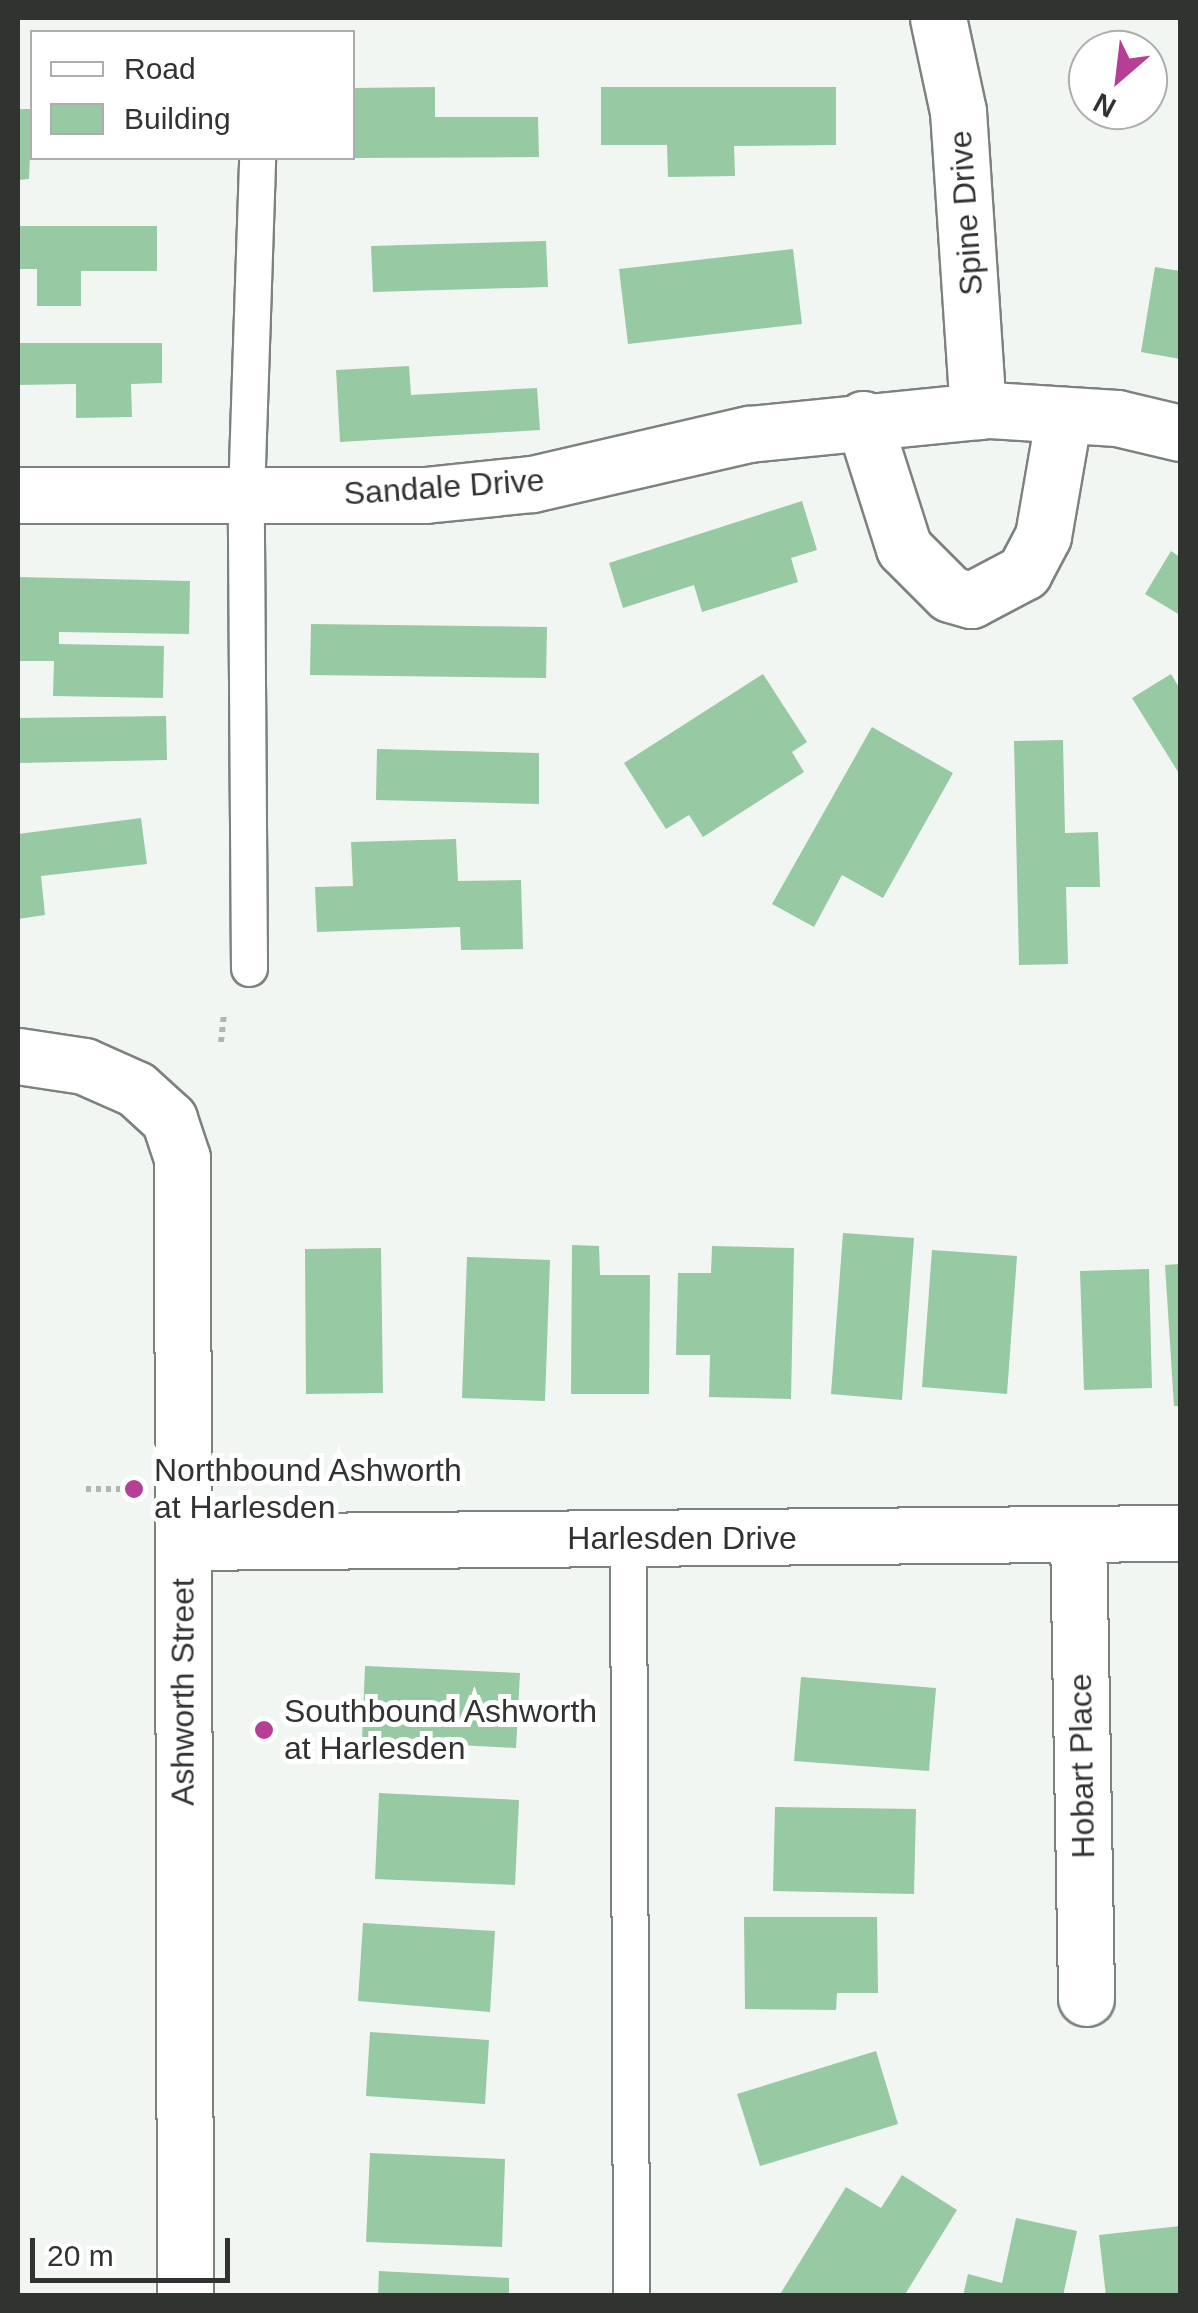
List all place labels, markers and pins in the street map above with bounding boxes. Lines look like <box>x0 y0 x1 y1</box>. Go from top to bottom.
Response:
place label: Northbound Ashworth at Harlesden <box>154 1452 464 1527</box>
marker: Northbound Ashworth at Harlesden <box>123 1478 145 1500</box>
place label: Southbound Ashworth at Harlesden <box>284 1693 599 1768</box>
marker: Southbound Ashworth at Harlesden <box>253 1719 275 1741</box>

